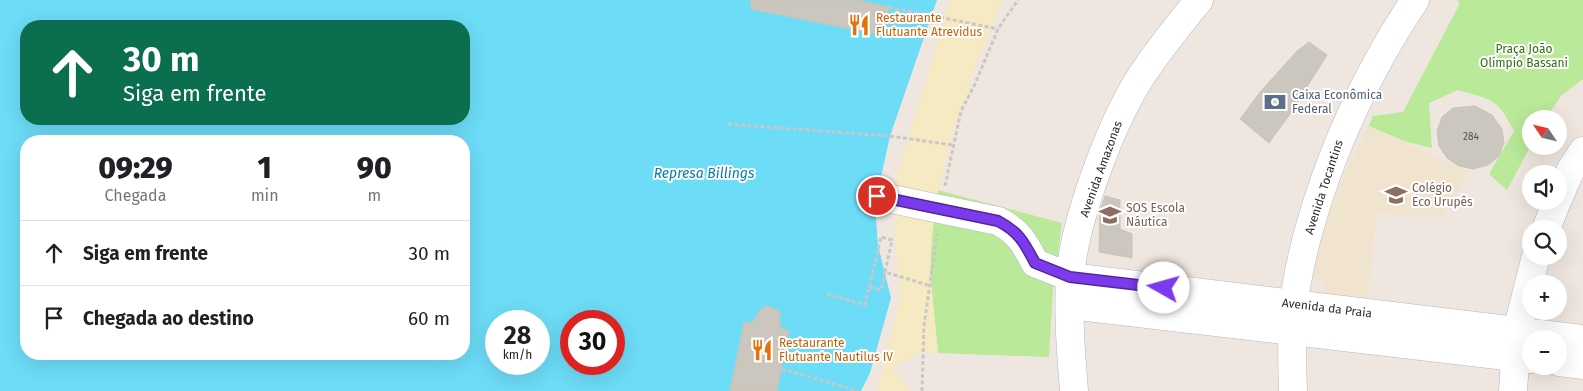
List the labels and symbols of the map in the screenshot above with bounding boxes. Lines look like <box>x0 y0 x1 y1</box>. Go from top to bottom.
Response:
place label: Restaurante Flutuante Atrevidus <box>876 11 982 39</box>
restaurant icon: Restaurante Flutuante Atrevidus <box>846 12 872 38</box>
park label: Praça João Olímpio Bassani <box>1480 42 1568 70</box>
place label: Caixa Econômica Federal <box>1292 88 1382 116</box>
bank icon: Caixa Econômica Federal <box>1262 89 1288 115</box>
north arrow <box>1522 110 1568 155</box>
street label: Avenida Amazonas <box>1077 119 1125 219</box>
house number: 284 <box>1463 131 1480 143</box>
street label: Avenida Tocantins <box>1302 138 1346 236</box>
water label: Represa Billings <box>654 165 755 182</box>
pin <box>856 175 898 217</box>
place label: Colégio Eco Urupês <box>1412 181 1473 209</box>
school or university icon: Colégio Eco Urupês <box>1383 182 1409 208</box>
place label: SOS Escola Náutica <box>1126 201 1185 229</box>
school or university icon: SOS Escola Náutica <box>1097 202 1123 228</box>
position arrow <box>1137 261 1189 313</box>
street label: Avenida da Praia <box>1281 296 1373 320</box>
speed limit sign: 30 <box>560 310 625 375</box>
place label: Restaurante Flutuante Nautilus IV <box>779 336 893 364</box>
restaurant icon: Restaurante Flutuante Nautilus IV <box>749 337 775 363</box>

